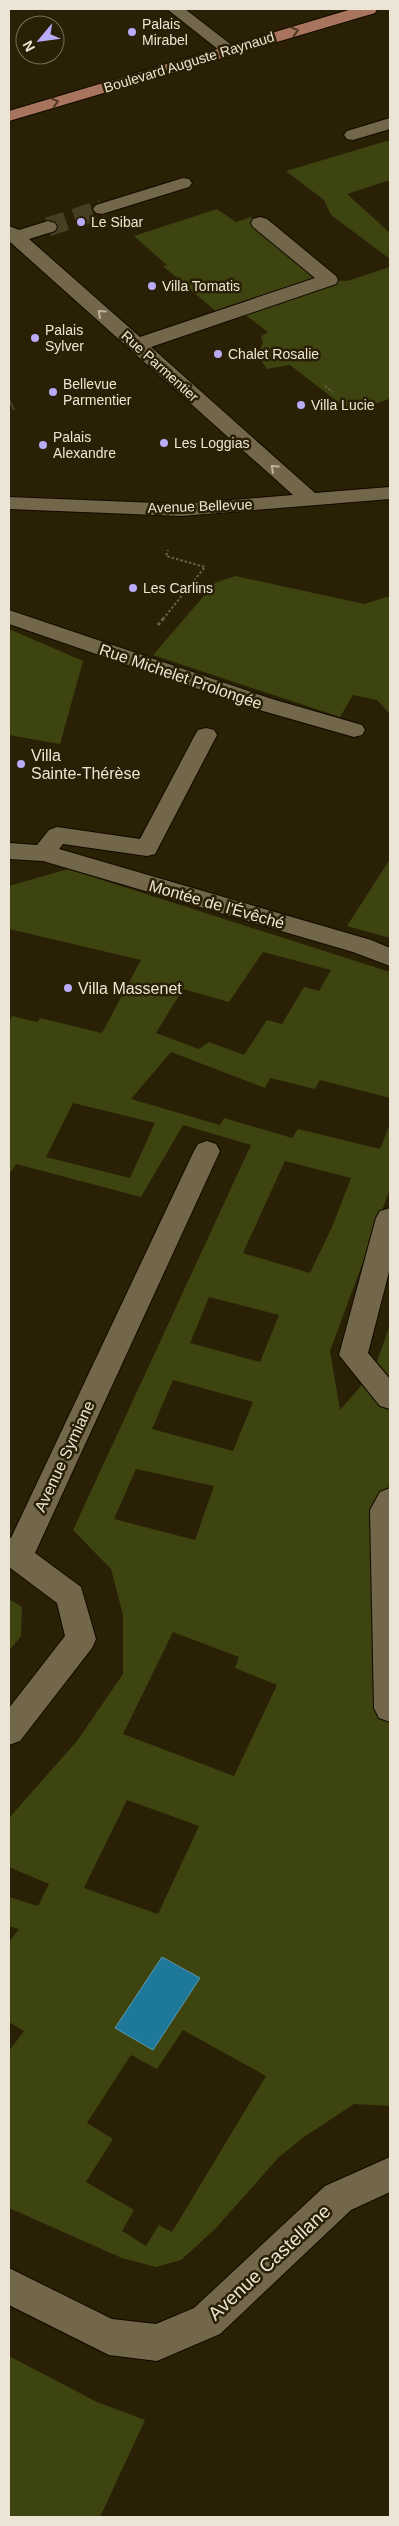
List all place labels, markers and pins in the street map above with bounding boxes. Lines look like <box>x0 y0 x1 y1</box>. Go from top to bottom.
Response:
place label: Palais Mirabel <box>142 16 188 48</box>
marker: Palais Mirabel <box>126 26 138 38</box>
place label: Le Sibar <box>91 214 143 230</box>
marker: Le Sibar <box>75 216 87 228</box>
place label: Villa Tomatis <box>162 278 240 294</box>
marker: Villa Tomatis <box>146 280 158 292</box>
place label: Palais Sylver <box>45 322 84 354</box>
marker: Palais Sylver <box>29 332 41 344</box>
place label: Chalet Rosalie <box>228 346 319 362</box>
marker: Chalet Rosalie <box>212 348 224 360</box>
place label: Bellevue Parmentier <box>63 376 132 408</box>
marker: Bellevue Parmentier <box>47 386 59 398</box>
place label: Villa Lucie <box>311 397 375 413</box>
marker: Villa Lucie <box>295 399 307 411</box>
place label: Palais Alexandre <box>53 429 116 461</box>
place label: Les Loggias <box>174 435 250 451</box>
marker: Les Loggias <box>158 437 170 449</box>
marker: Palais Alexandre <box>37 439 49 451</box>
place label: Les Carlins <box>143 580 213 596</box>
marker: Les Carlins <box>127 582 139 594</box>
place label: Villa Sainte-Thérèse <box>31 747 140 782</box>
marker: Villa Sainte-Thérèse <box>15 758 27 770</box>
place label: Villa Massenet <box>78 980 182 997</box>
marker: Villa Massenet <box>62 982 74 994</box>

